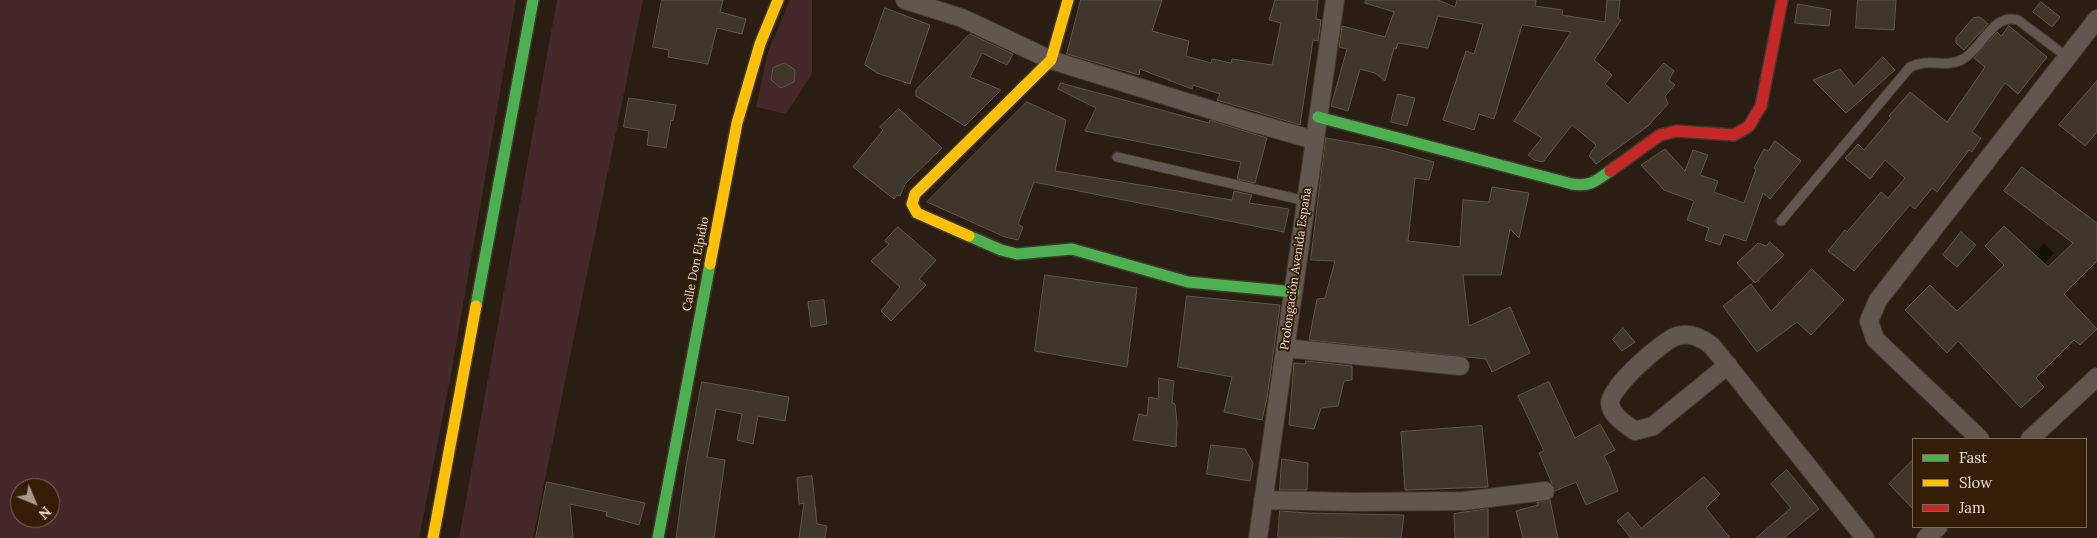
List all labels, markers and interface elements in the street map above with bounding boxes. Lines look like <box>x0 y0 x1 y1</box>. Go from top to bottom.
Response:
street label: Prolongación Avenida España <box>1277 187 1315 351</box>
street label: Calle Don Elpidio <box>680 216 712 312</box>
legend <box>1912 438 2087 528</box>
text: Fast <box>1959 448 1987 467</box>
text: Slow <box>1959 473 1992 492</box>
north arrow <box>10 478 60 528</box>
text: Jam <box>1959 498 1986 517</box>
text: N <box>35 503 55 523</box>

